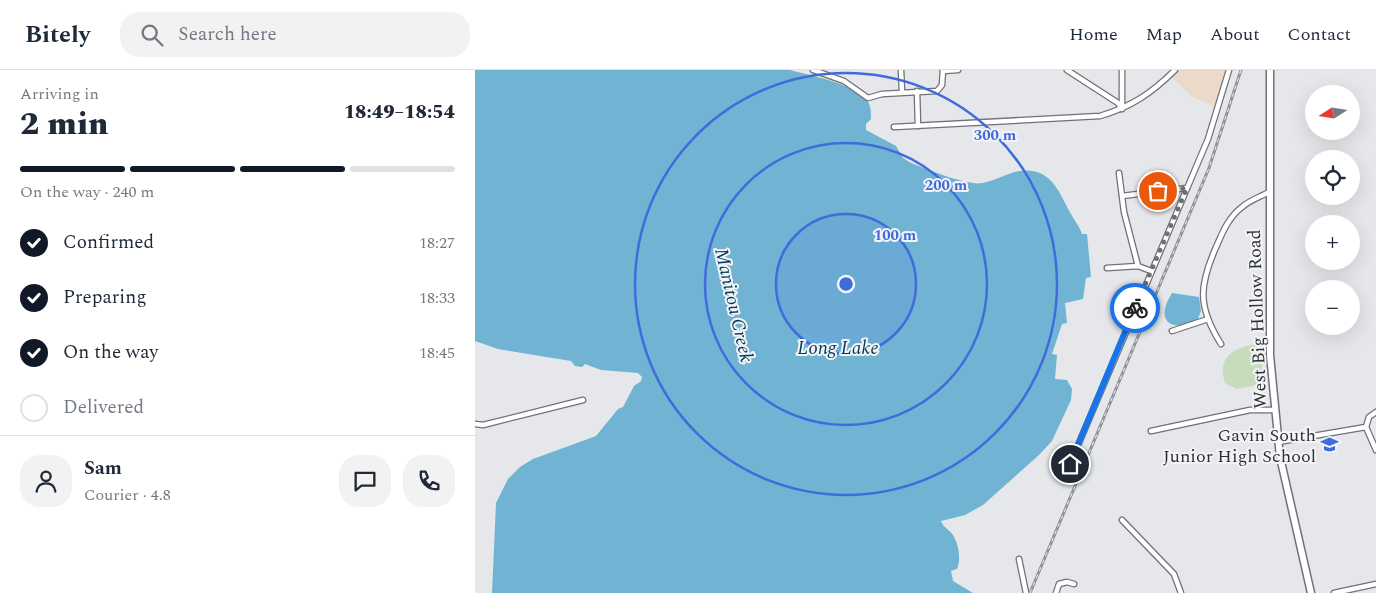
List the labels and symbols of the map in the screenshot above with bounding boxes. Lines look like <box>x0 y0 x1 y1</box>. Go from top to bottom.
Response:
north arrow <box>1305 85 1360 140</box>
text: 300 m <box>974 124 1017 147</box>
pin <box>1137 170 1179 212</box>
text: 200 m <box>925 174 968 197</box>
text: 100 m <box>874 224 917 247</box>
street label: West Big Hollow Road <box>1241 229 1274 409</box>
water label: Manitou Creek <box>706 245 761 366</box>
centre of rings <box>837 275 855 293</box>
courier <box>1110 283 1160 333</box>
water label: Long Lake <box>797 334 879 363</box>
place label: Gavin South Junior High School <box>1163 422 1316 470</box>
school or university icon: Gavin South Junior High School <box>1320 435 1340 455</box>
pin <box>1049 443 1091 485</box>

